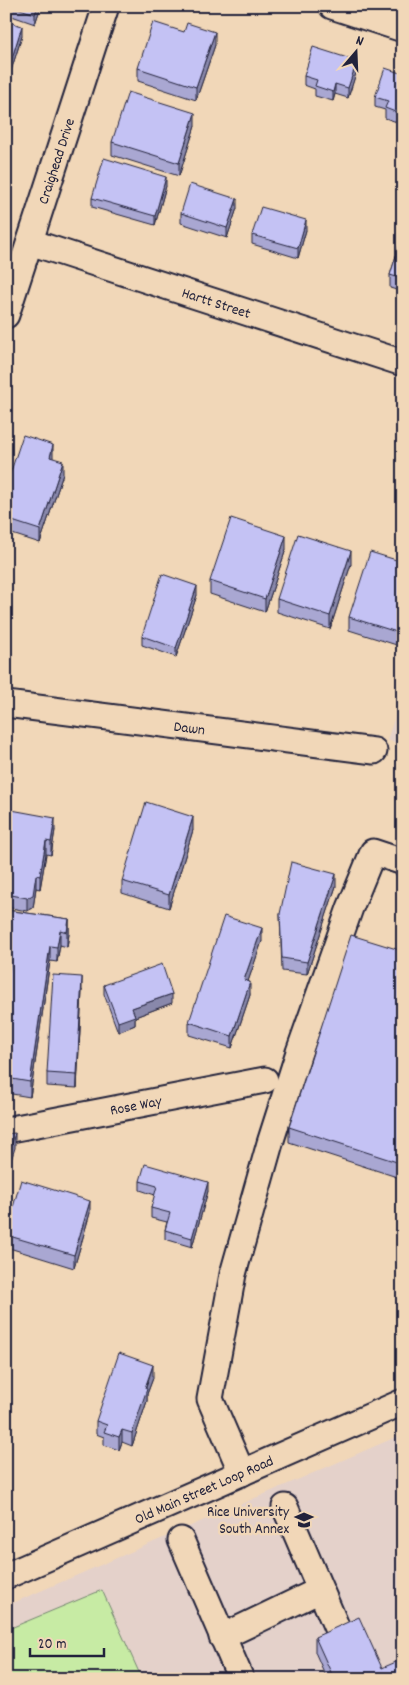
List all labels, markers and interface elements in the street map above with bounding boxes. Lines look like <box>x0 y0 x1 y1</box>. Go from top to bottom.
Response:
north arrow <box>332 28 382 78</box>
text: N <box>353 31 366 52</box>
street label: Craighead Drive <box>34 115 82 207</box>
street label: Hartt Street <box>178 283 254 326</box>
street label: Dawn <box>172 717 206 742</box>
street label: Rose Way <box>108 1091 165 1123</box>
street label: Old Main Street Loop Road <box>132 1451 278 1531</box>
place label: Rice University South Annex <box>207 1502 290 1541</box>
school or university icon: Rice University South Annex <box>293 1509 315 1531</box>
scale bar <box>30 1625 104 1657</box>
text: 20 m <box>38 1634 66 1656</box>

